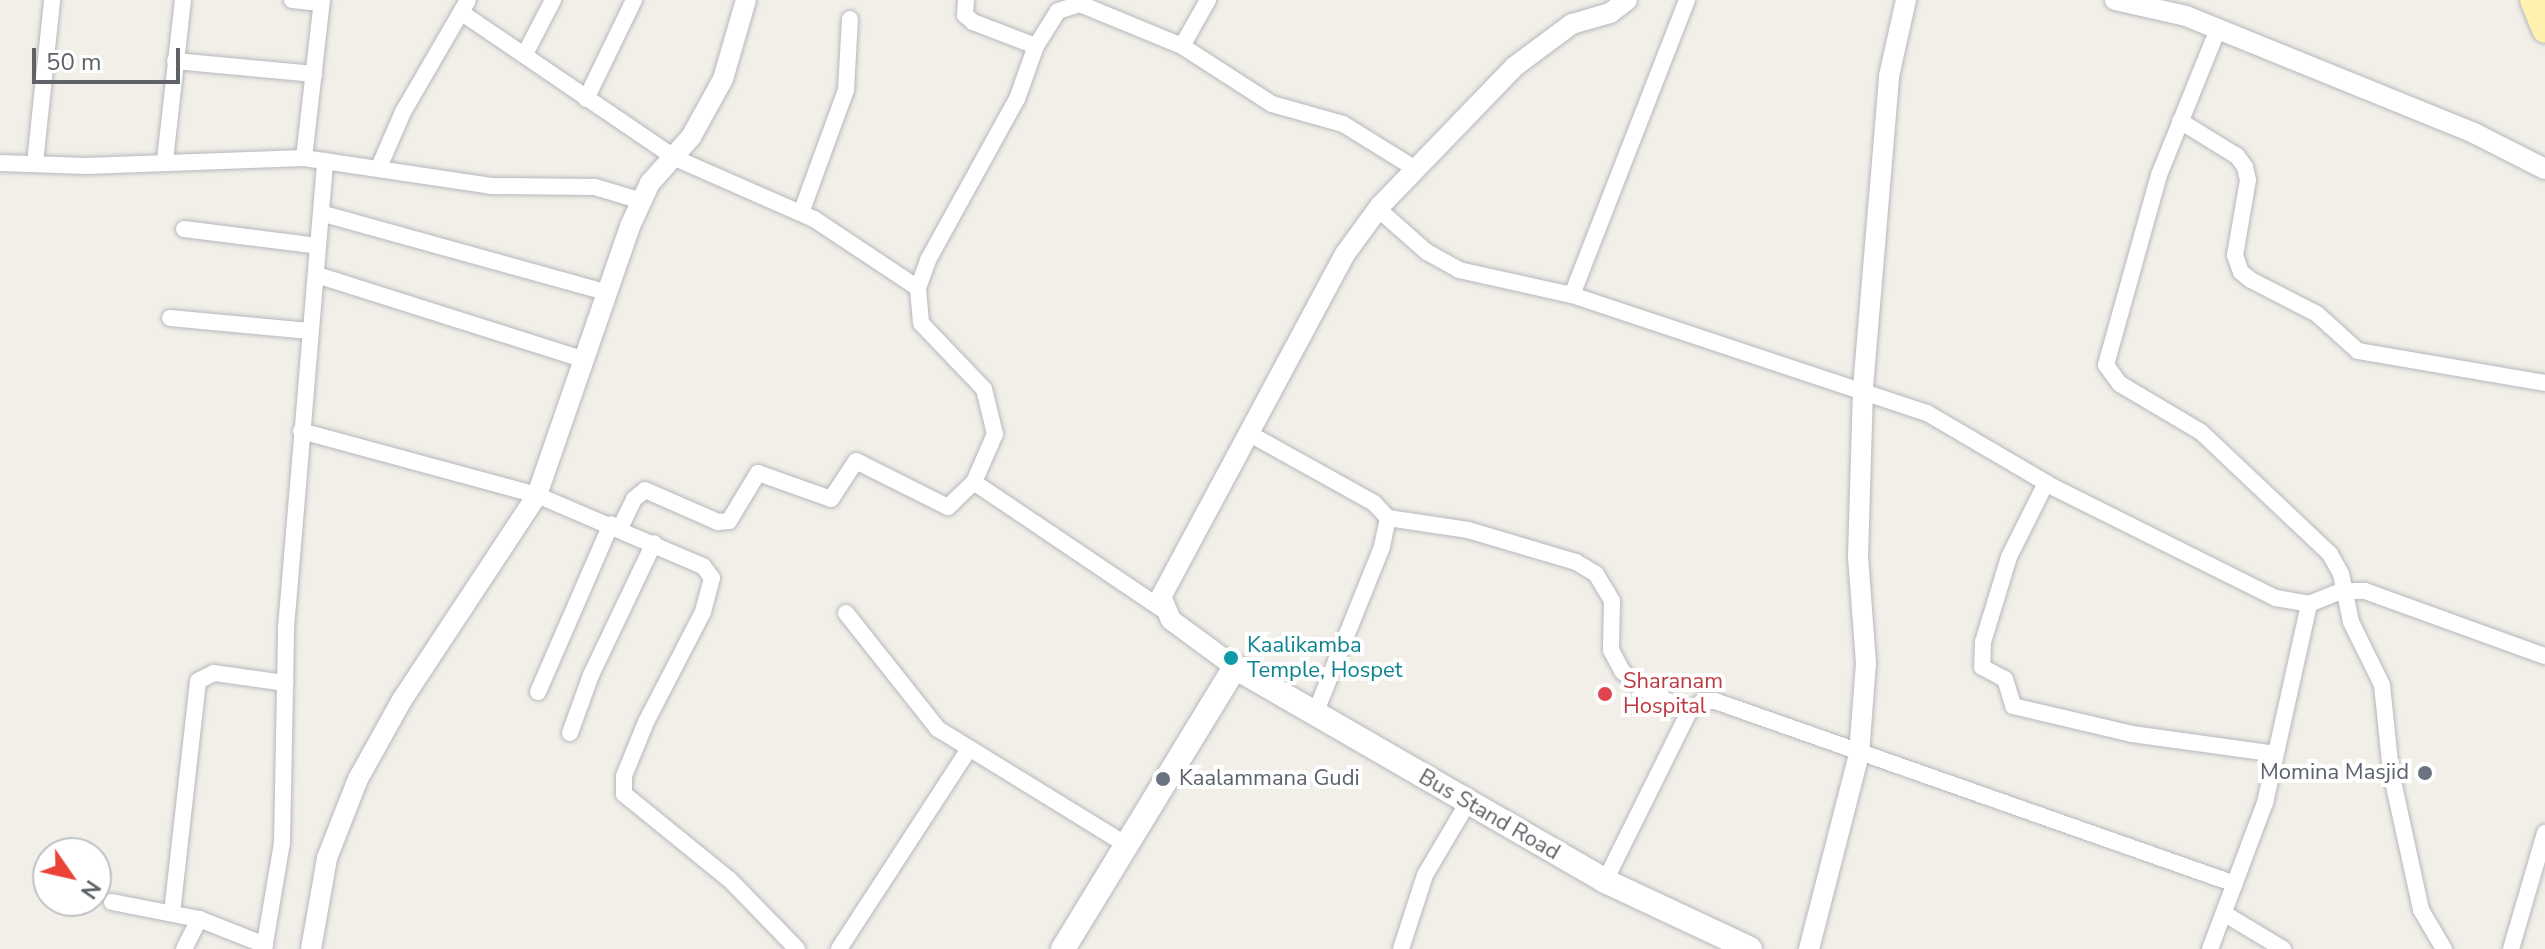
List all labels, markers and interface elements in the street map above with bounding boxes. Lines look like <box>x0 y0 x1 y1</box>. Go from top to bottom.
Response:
scale bar <box>36 32 184 82</box>
text: 50 m <box>46 46 102 78</box>
place label: Kaalikamba Temple, Hospet <box>1247 632 1402 684</box>
marker: Kaalikamba Temple, Hospet <box>1222 649 1240 667</box>
place label: Sharanam Hospital <box>1623 668 1723 720</box>
marker: Sharanam Hospital <box>1594 683 1616 705</box>
place label: Momina Masjid <box>2260 760 2409 786</box>
street label: Bus Stand Road <box>1414 764 1564 866</box>
marker: Momina Masjid <box>2416 764 2434 782</box>
place label: Kaalammana Gudi <box>1179 766 1360 792</box>
marker: Kaalammana Gudi <box>1154 770 1172 788</box>
north arrow <box>32 837 112 917</box>
text: N <box>73 874 107 905</box>

